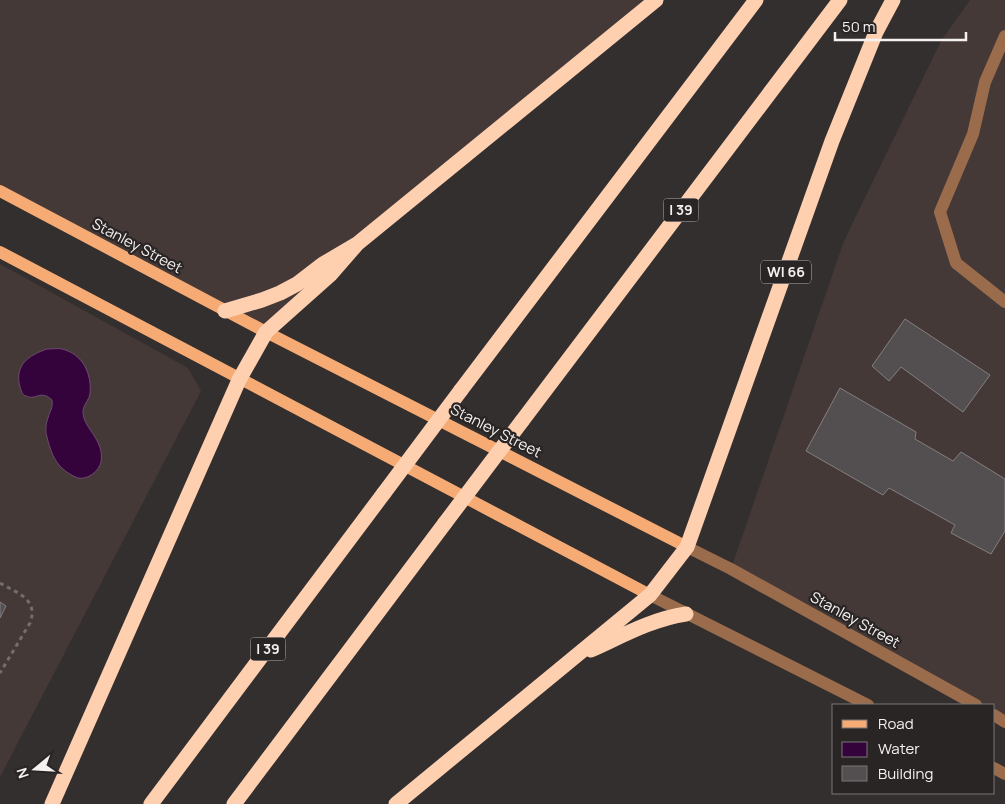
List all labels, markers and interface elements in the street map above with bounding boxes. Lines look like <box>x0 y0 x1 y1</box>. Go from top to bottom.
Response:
scale bar <box>835 10 966 42</box>
text: 50 m <box>842 16 876 37</box>
road number: I 39 <box>664 198 698 222</box>
street label: Stanley Street <box>88 213 186 278</box>
road number: WI 66 <box>761 260 811 284</box>
street label: Stanley Street <box>447 399 545 463</box>
street label: Stanley Street <box>807 586 904 653</box>
road number: I 39 <box>250 638 286 661</box>
legend <box>832 704 995 794</box>
text: Road <box>878 713 914 734</box>
text: Water <box>878 738 920 759</box>
north arrow <box>10 744 60 794</box>
text: Building <box>878 763 933 784</box>
text: N <box>12 765 33 781</box>

